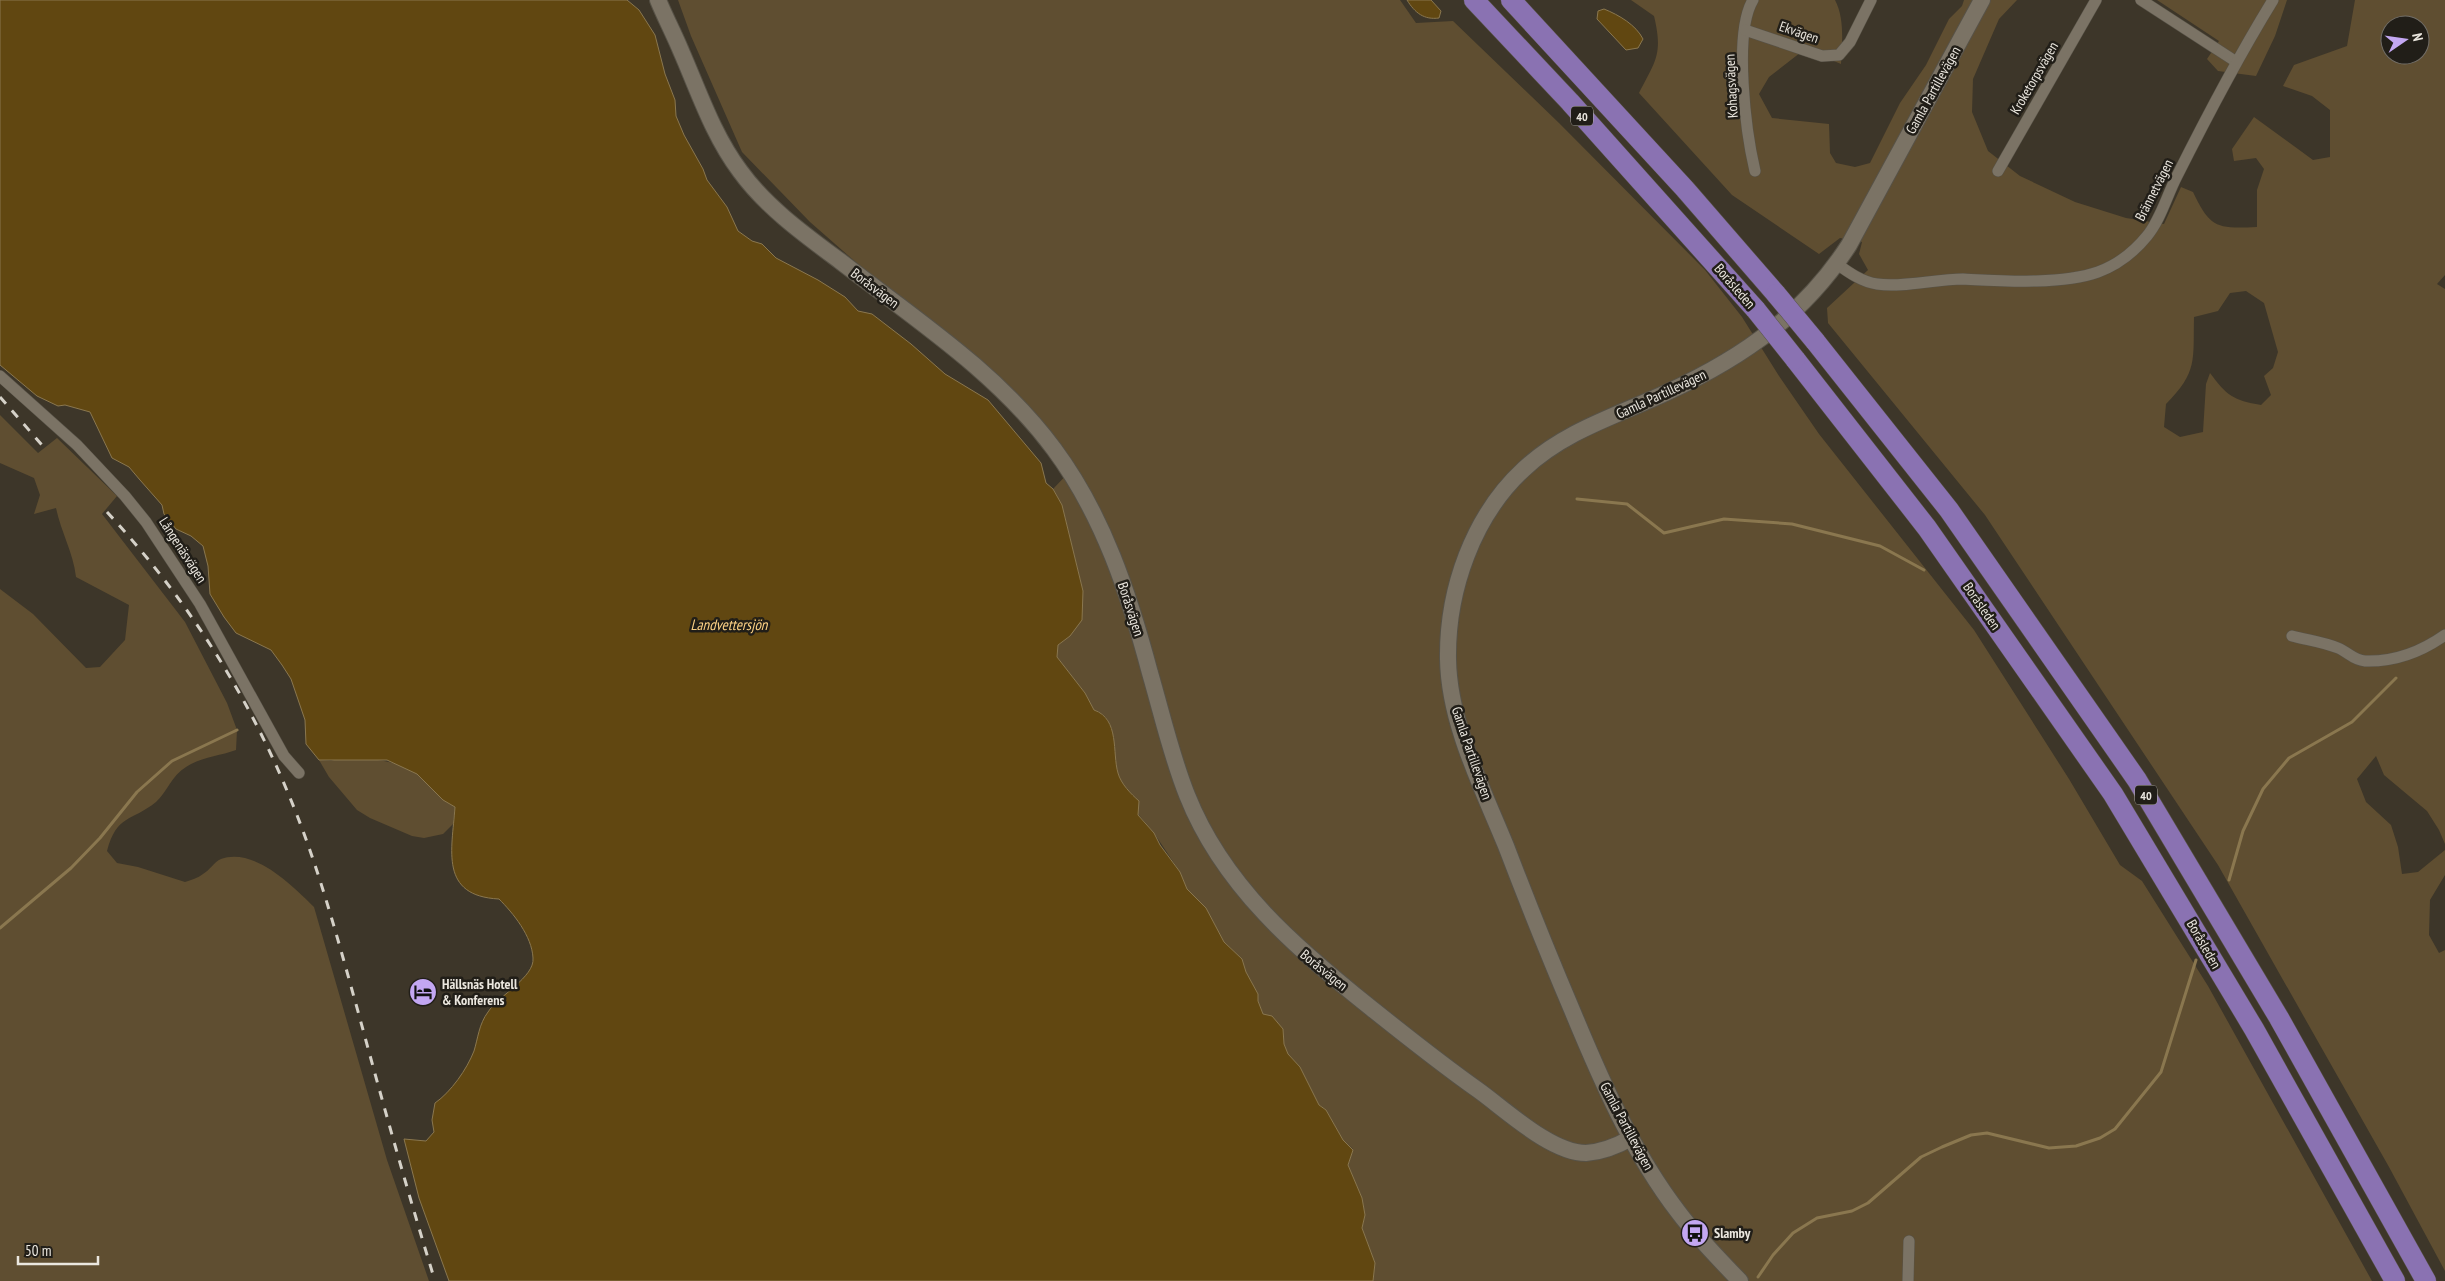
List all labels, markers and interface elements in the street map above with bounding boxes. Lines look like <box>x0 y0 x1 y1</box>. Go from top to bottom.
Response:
north arrow <box>2380 15 2430 65</box>
street label: Ekvägen <box>1777 17 1821 47</box>
text: N <box>2408 31 2427 43</box>
street label: Kroketorpsvägen <box>2006 38 2062 118</box>
street label: Gamla Partillevägen <box>1902 43 1964 137</box>
street label: Kohagsvägen <box>1720 54 1742 118</box>
road number: 40 <box>1571 106 1593 125</box>
street label: Brännetvägen <box>2131 156 2177 224</box>
street label: Boråsleden <box>1711 260 1759 312</box>
street label: Boråsvägen <box>847 264 903 312</box>
street label: Gamla Partillevägen <box>1613 365 1709 423</box>
street label: Långenäsvägen <box>155 514 211 586</box>
street label: Boråsleden <box>1959 579 2005 633</box>
street label: Boråsvägen <box>1114 580 1148 638</box>
water label: Landvettersjön <box>691 615 769 634</box>
street label: Gamla Partillevägen <box>1448 704 1496 802</box>
road number: 40 <box>2135 786 2157 804</box>
street label: Boråsleden <box>2183 916 2225 972</box>
street label: Boråsvägen <box>1297 945 1351 995</box>
place label: Hällsnäs Hotell & Konferens <box>442 975 518 1009</box>
hotel icon: Hällsnäs Hotell & Konferens <box>408 977 438 1007</box>
street label: Gamla Partillevägen <box>1596 1079 1658 1173</box>
bus stop icon: Slamby <box>1680 1218 1710 1248</box>
place label: Slamby <box>1714 1224 1751 1242</box>
scale bar <box>18 1234 98 1266</box>
text: 50 m <box>25 1241 51 1260</box>

